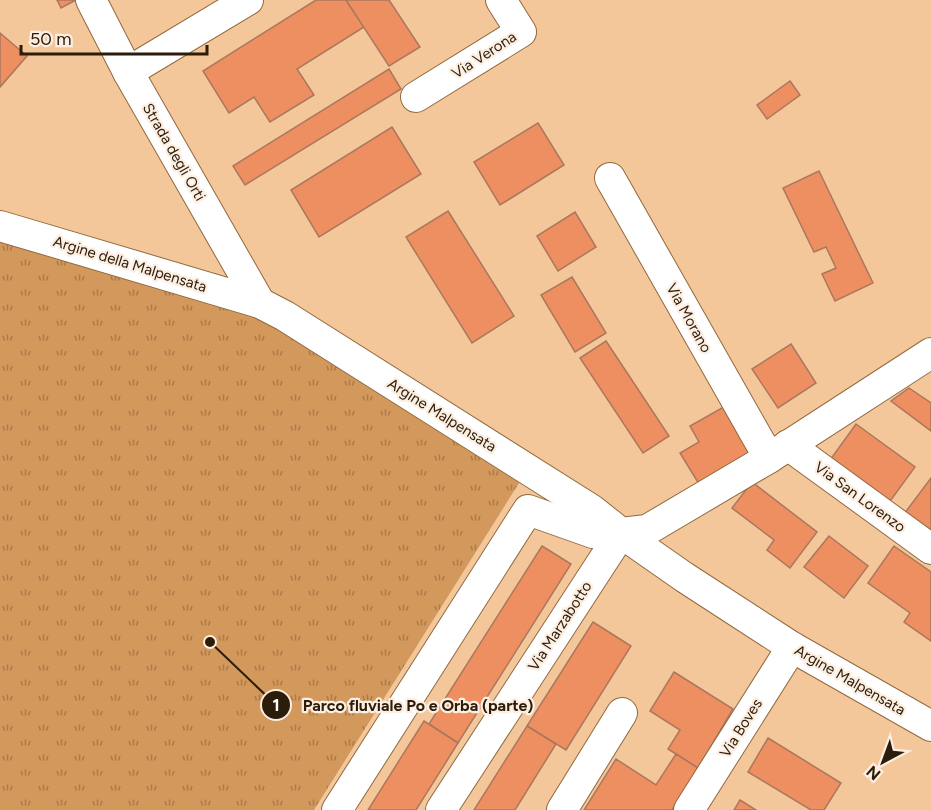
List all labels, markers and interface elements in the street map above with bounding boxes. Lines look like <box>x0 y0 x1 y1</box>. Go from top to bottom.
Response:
scale bar <box>21 18 207 56</box>
text: 50 m <box>30 28 72 50</box>
street label: Via Verona <box>448 28 520 82</box>
street label: Strada degli Orti <box>139 100 209 204</box>
street label: Argine della Malpensata <box>51 232 209 296</box>
street label: Via Morano <box>663 280 716 356</box>
street label: Argine Malpensata <box>384 374 500 456</box>
street label: Via San Lorenzo <box>811 458 909 536</box>
street label: Via Marzabotto <box>524 578 596 674</box>
street label: Argine Malpensata <box>791 641 909 719</box>
callout: Parco fluviale Po e Orba (parte) <box>261 688 545 722</box>
text: 1 <box>272 694 280 716</box>
street label: Via Boves <box>716 695 766 761</box>
text: Parco fluviale Po e Orba (parte) <box>303 696 533 715</box>
north arrow <box>853 732 913 792</box>
text: N <box>863 762 884 784</box>

